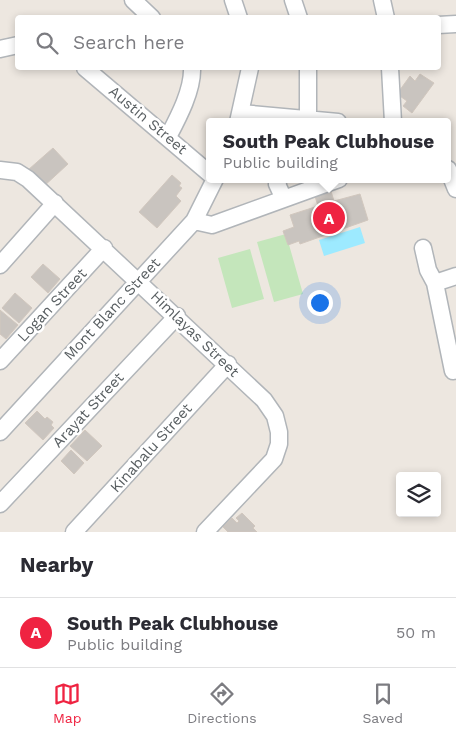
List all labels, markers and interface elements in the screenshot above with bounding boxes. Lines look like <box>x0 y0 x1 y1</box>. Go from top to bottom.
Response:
search box <box>15 15 441 70</box>
icon: search <box>33 29 61 57</box>
text: Search here <box>73 31 184 54</box>
street label: Austin Street <box>105 82 191 158</box>
popup <box>206 118 451 183</box>
text: South Peak Clubhouse <box>223 130 434 153</box>
text: Public building <box>223 153 338 172</box>
pin: A <box>313 199 345 237</box>
street label: Mont Blanc Street <box>60 254 164 364</box>
street label: Logan Street <box>13 264 91 345</box>
street label: Himlayas Street <box>147 287 244 381</box>
your location <box>307 290 333 316</box>
street label: Arayat Street <box>49 368 128 451</box>
street label: Kinabalu Street <box>106 399 196 496</box>
map controls <box>396 472 441 517</box>
button: layers <box>396 472 441 517</box>
text: Nearby <box>20 552 93 577</box>
text: South Peak Clubhouse <box>67 612 278 635</box>
text: A <box>31 623 41 642</box>
text: 50 m <box>396 623 436 642</box>
text: Public building <box>67 635 182 654</box>
tab: Map <box>53 680 82 726</box>
tab: Directions <box>187 680 257 726</box>
tab: Saved <box>362 680 403 726</box>

